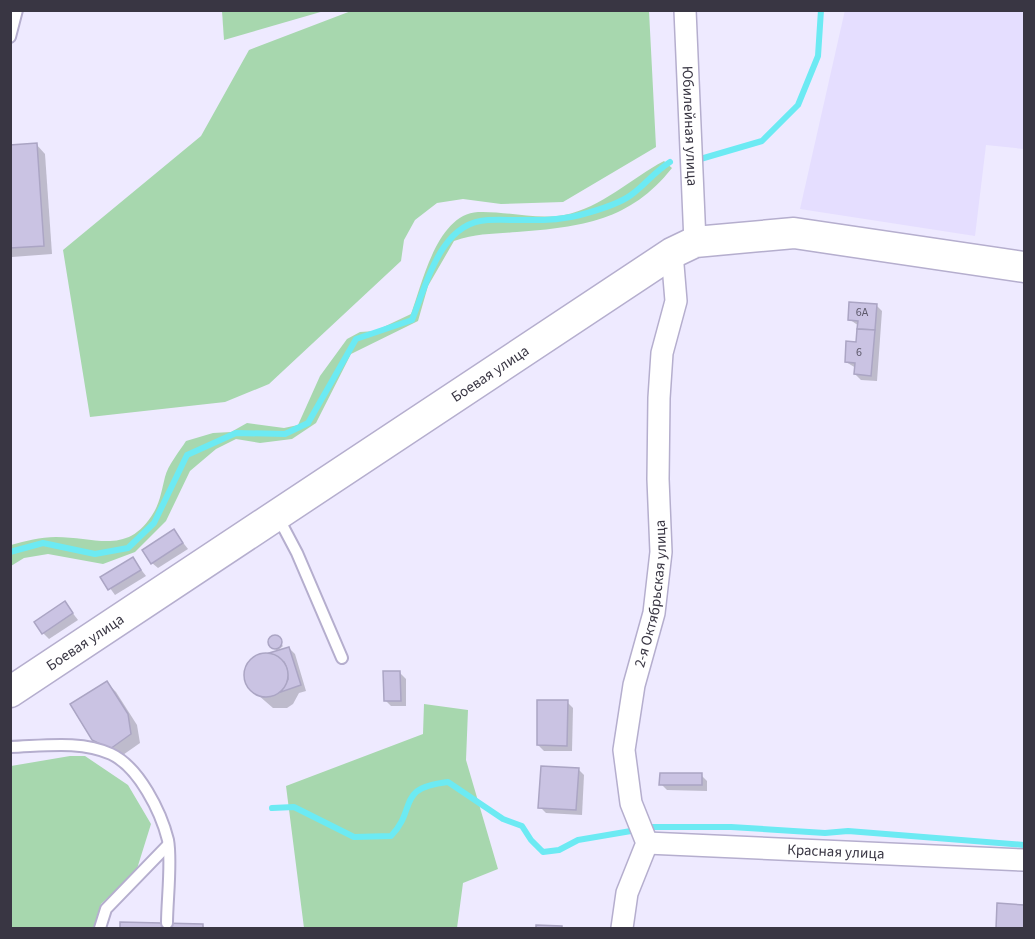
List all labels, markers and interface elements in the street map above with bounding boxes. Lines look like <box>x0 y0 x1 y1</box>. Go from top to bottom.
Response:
street label: Юбилейная улица <box>677 65 703 186</box>
house number: 6А <box>856 304 869 321</box>
street label: Боевая улица <box>447 340 533 407</box>
house number: 6 <box>856 344 862 361</box>
street label: 2-я Октябрьская улица <box>629 519 672 670</box>
street label: Боевая улица <box>42 609 128 676</box>
street label: Красная улица <box>787 839 885 864</box>

